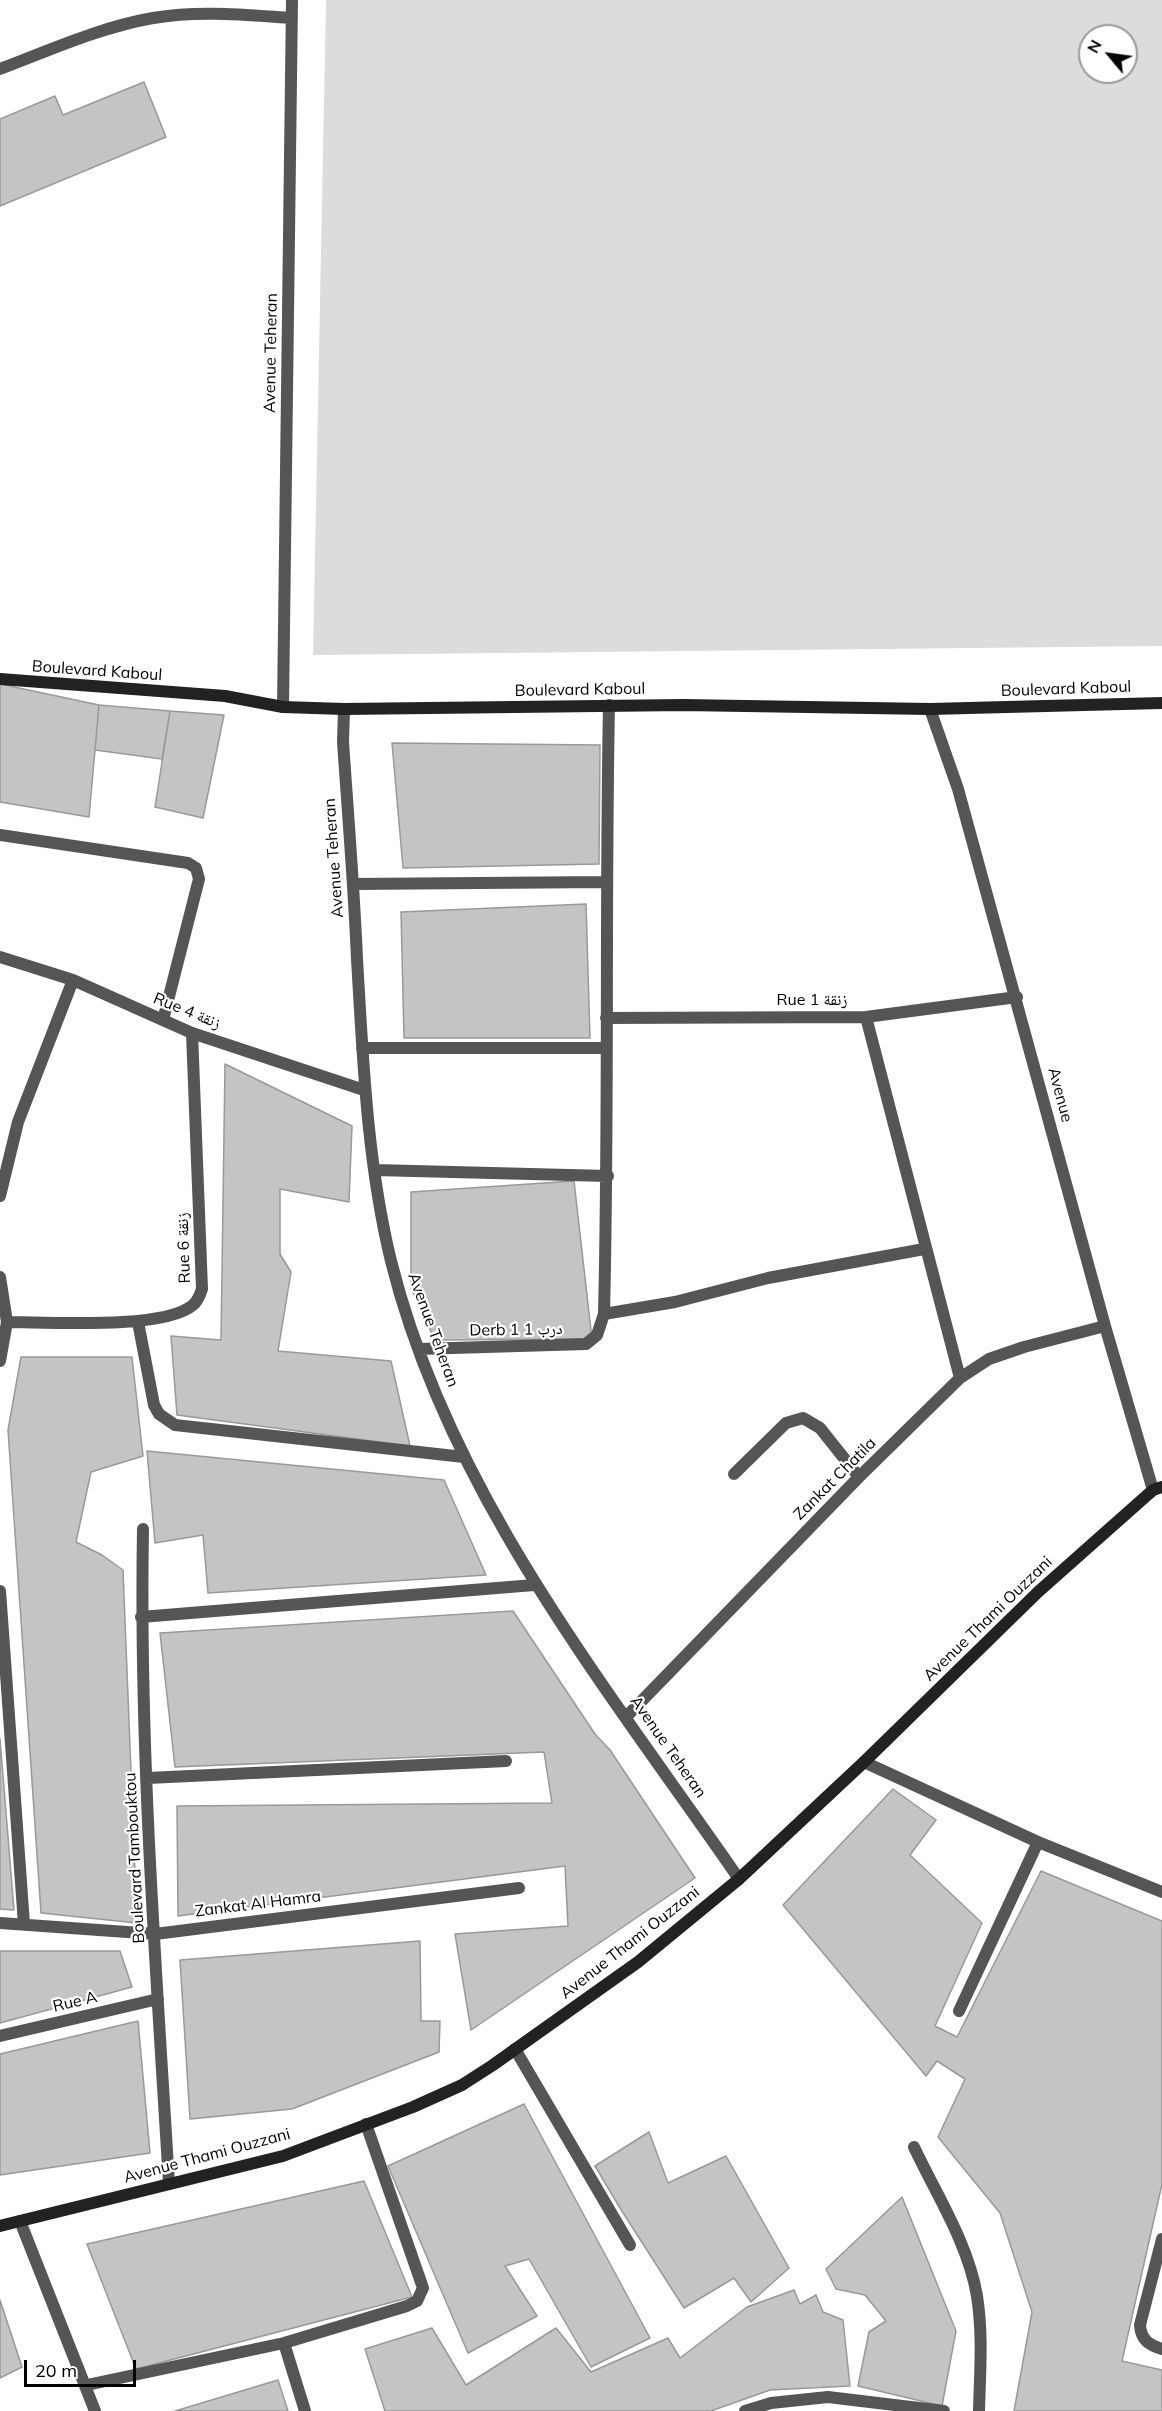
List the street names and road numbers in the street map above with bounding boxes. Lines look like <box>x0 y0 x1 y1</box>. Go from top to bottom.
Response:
street label: Avenue Teheran <box>260 293 282 413</box>
street label: Boulevard Kaboul <box>31 657 163 685</box>
street label: Boulevard Kaboul <box>1000 677 1132 701</box>
street label: Boulevard Kaboul <box>515 679 645 701</box>
street label: Avenue Teheran <box>320 798 348 918</box>
street label: Rue 4 زنقة <box>151 989 223 1033</box>
street label: Rue 1 زنقة <box>777 990 847 1010</box>
street label: Avenue <box>1044 1066 1076 1124</box>
street label: Rue 6 زنقة <box>173 1212 195 1284</box>
street label: Avenue Teheran <box>403 1270 463 1390</box>
street label: Derb 1 درب 1 <box>469 1320 563 1340</box>
street label: Zankat Chatila <box>790 1434 880 1524</box>
street label: Avenue Thami Ouzzani <box>920 1553 1056 1685</box>
street label: Avenue Teheran <box>626 1692 710 1802</box>
street label: Boulevard Tambouktou <box>121 1772 149 1944</box>
street label: Avenue Thami Ouzzani <box>557 1883 703 2003</box>
street label: Zankat Al Hamra <box>194 1887 322 1921</box>
street label: Rue A <box>51 1988 99 2016</box>
street label: Avenue Thami Ouzzani <box>122 2125 292 2187</box>

